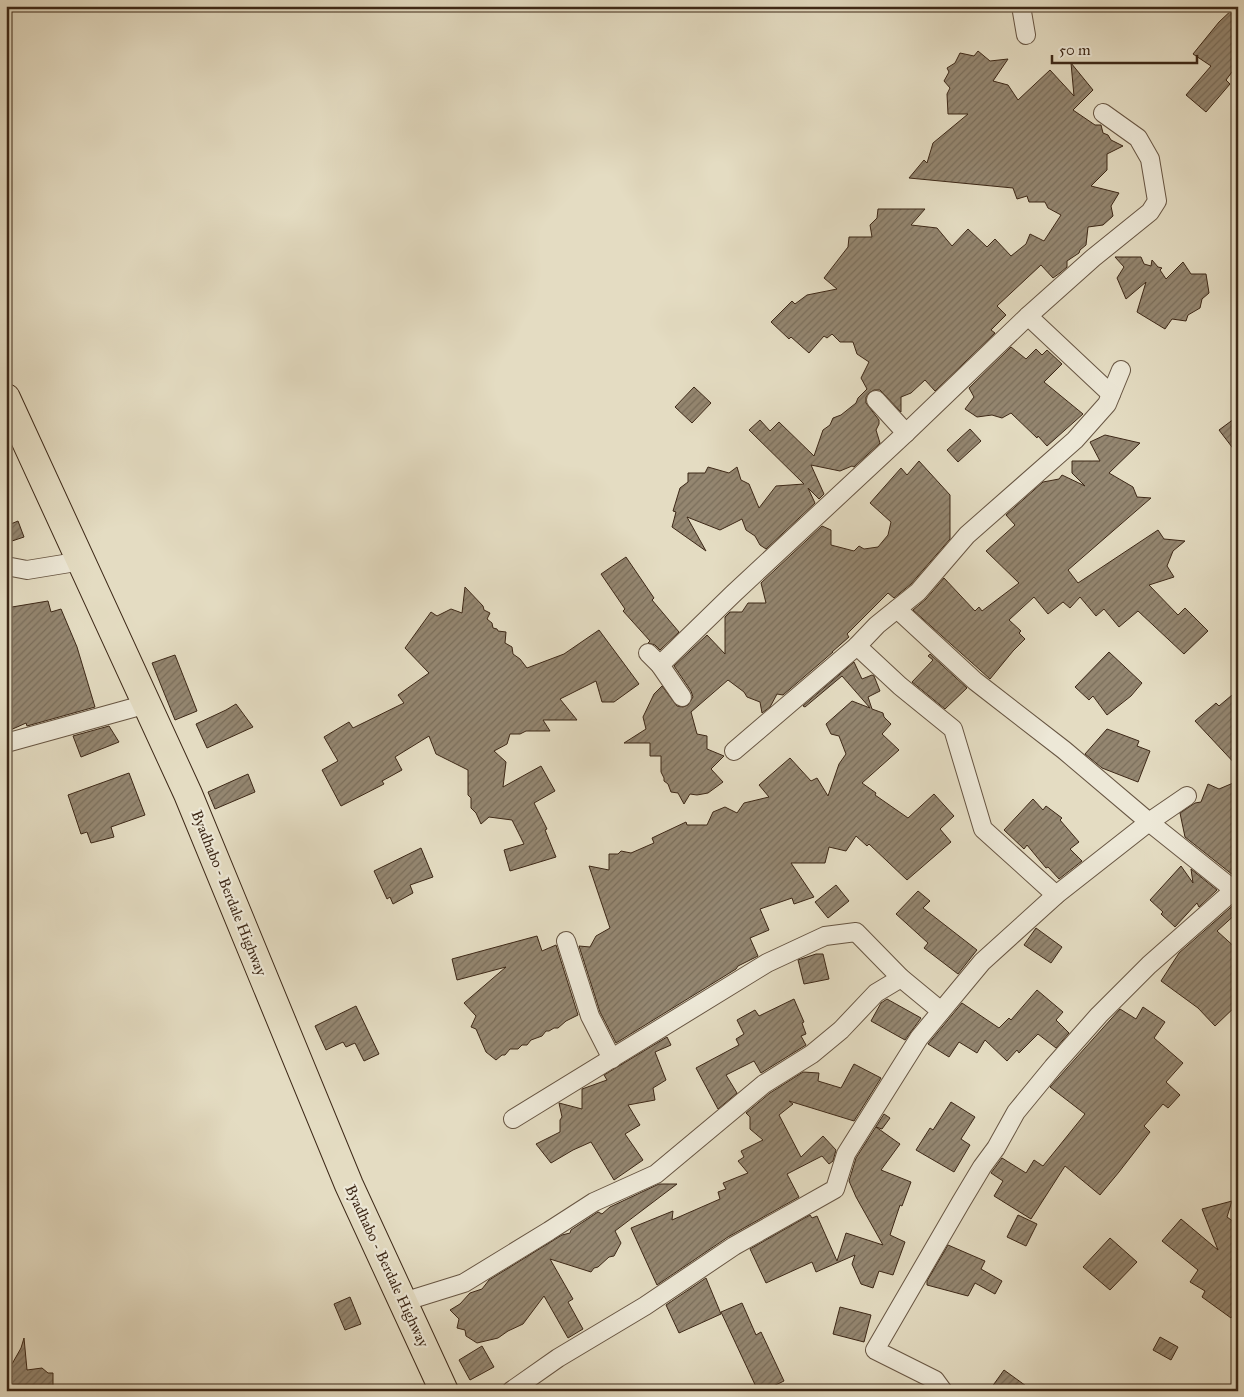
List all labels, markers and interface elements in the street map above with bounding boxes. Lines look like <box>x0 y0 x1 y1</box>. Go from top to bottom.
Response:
scale bar <box>1052 32 1196 64</box>
text: 50 m <box>1059 41 1091 59</box>
street label: Byadhabo - Berdale Highway <box>187 807 271 979</box>
street label: Byadhabo - Berdale Highway <box>341 1182 433 1351</box>

